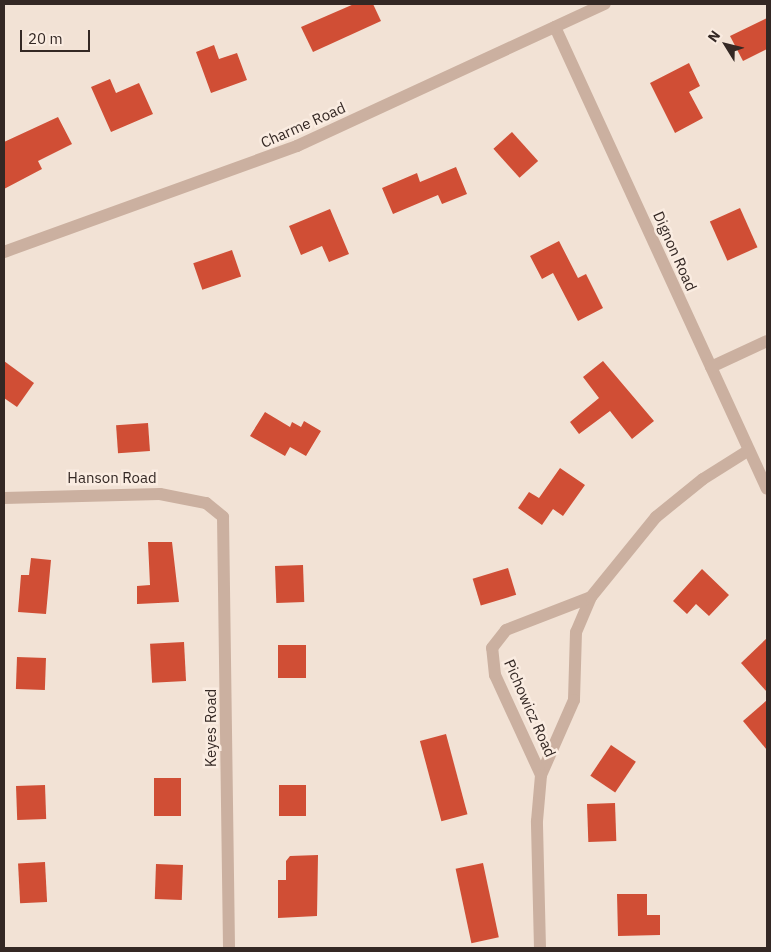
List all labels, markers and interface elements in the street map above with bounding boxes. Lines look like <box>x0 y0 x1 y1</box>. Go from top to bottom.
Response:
scale bar <box>22 20 92 52</box>
north arrow <box>701 20 751 70</box>
text: N <box>704 27 724 46</box>
text: 20 m <box>28 29 63 48</box>
street label: Charme Road <box>258 98 348 152</box>
street label: Dignon Road <box>649 208 701 294</box>
street label: Hanson Road <box>67 469 157 487</box>
street label: Pichowicz Road <box>500 656 560 760</box>
street label: Keyes Road <box>202 689 220 767</box>

